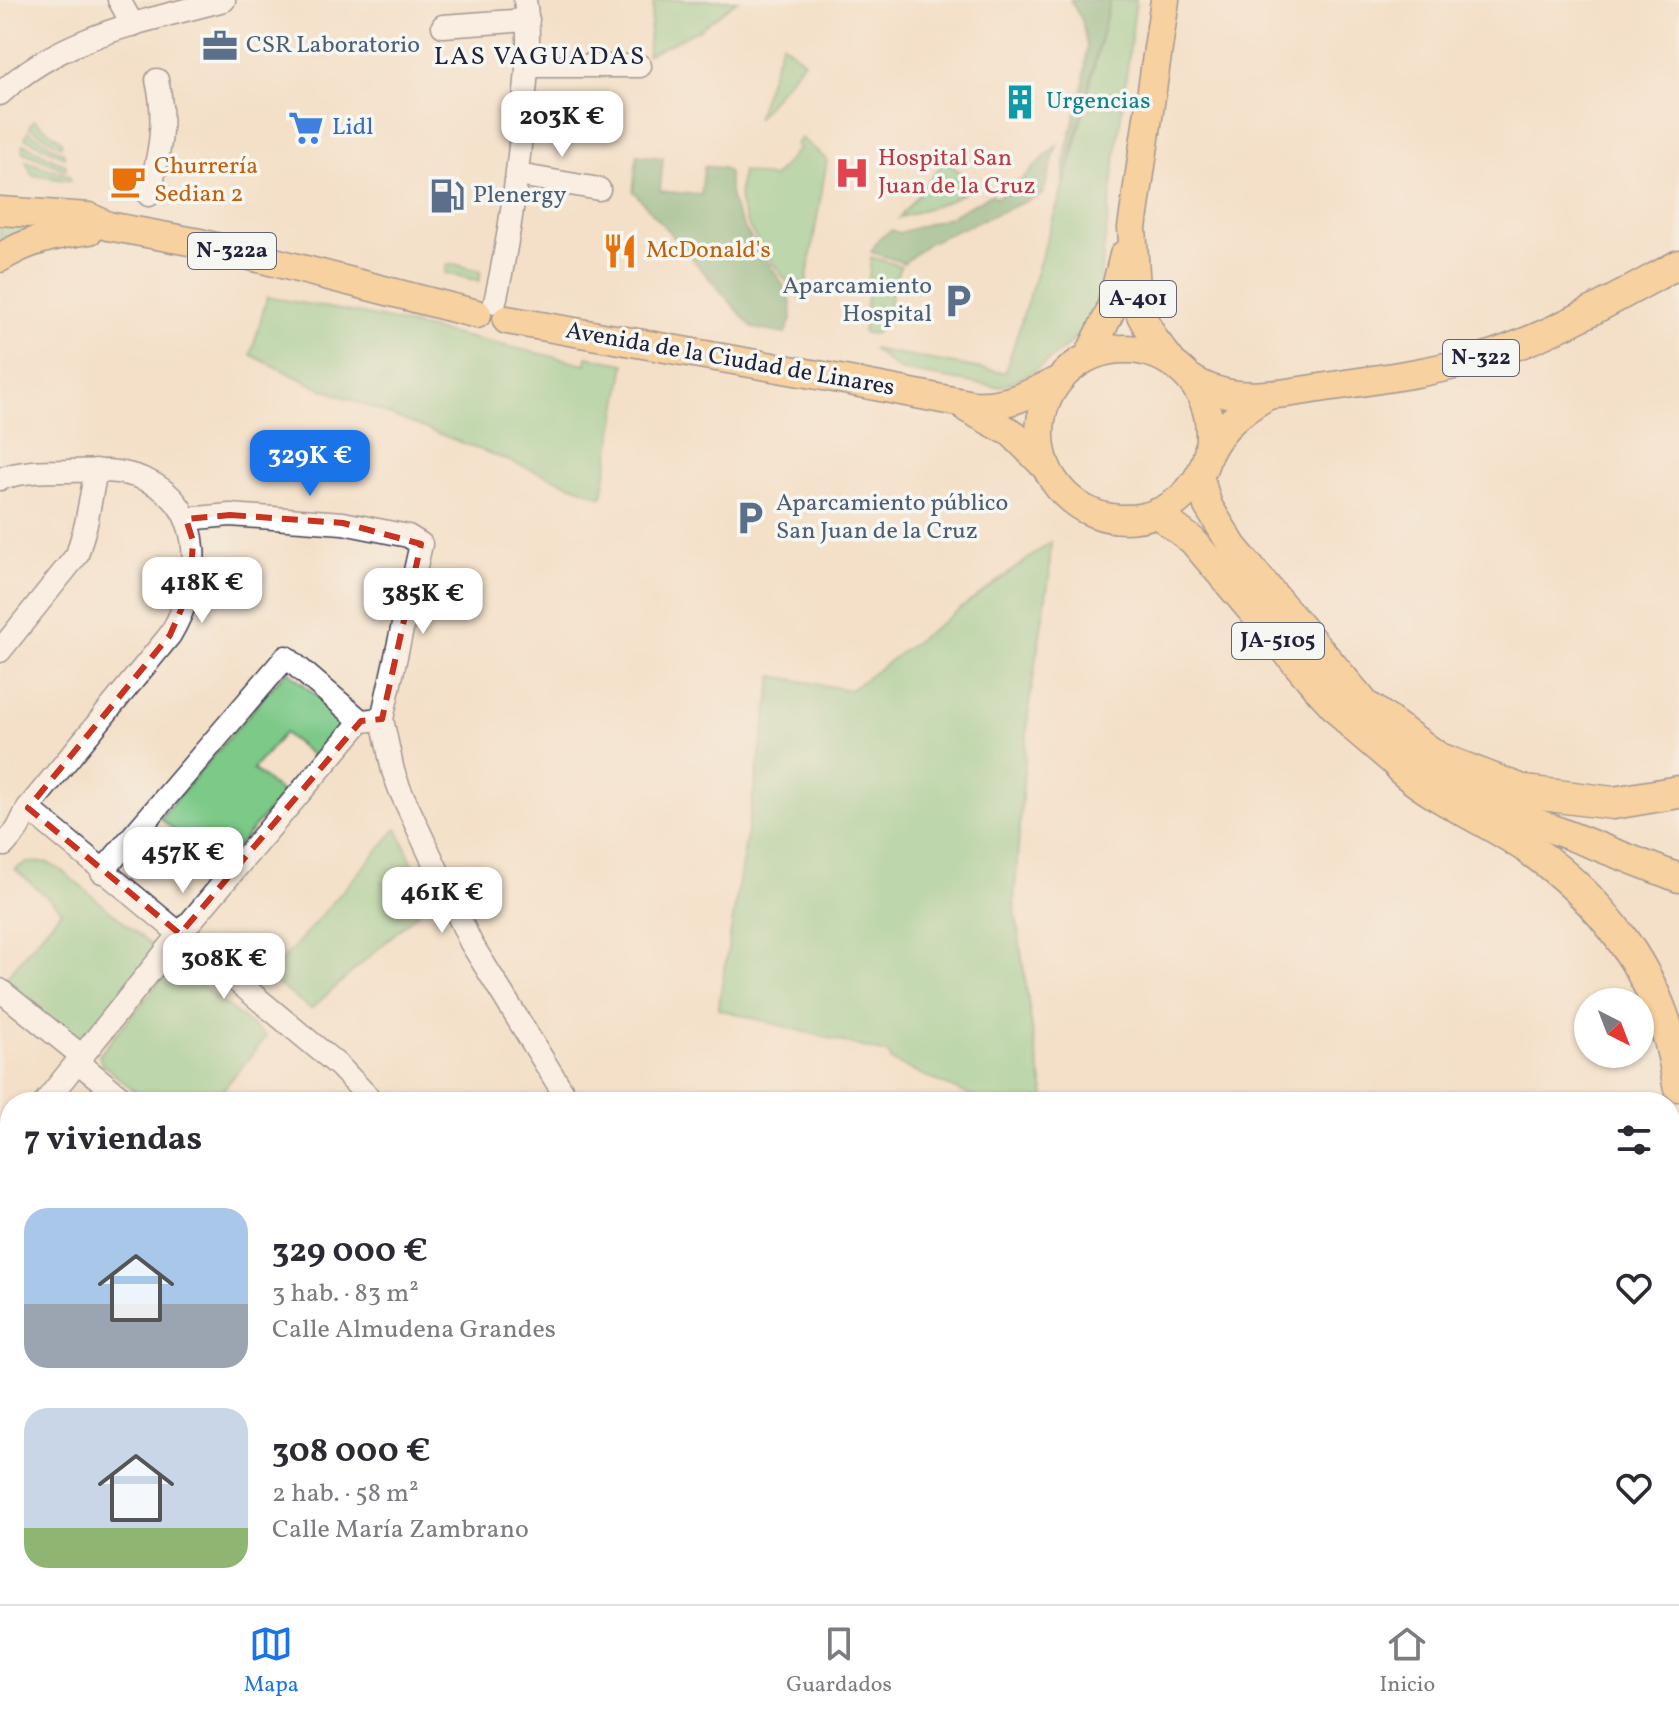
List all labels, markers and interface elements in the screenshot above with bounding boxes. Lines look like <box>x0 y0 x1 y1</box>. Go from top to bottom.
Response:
office icon: CSR Laboratorio <box>201 27 239 65</box>
place label: CSR Laboratorio <box>246 29 420 63</box>
district label: LAS VAGUADAS <box>434 39 646 75</box>
building icon: Urgencias <box>1001 83 1039 121</box>
place label: Urgencias <box>1046 85 1150 119</box>
pin: 203K € <box>497 91 627 159</box>
text: 203K € <box>519 99 605 135</box>
supermarket icon: Lidl <box>287 109 325 147</box>
place label: Lidl <box>332 111 373 145</box>
place label: Hospital San Juan de la Cruz <box>878 142 1035 204</box>
place label: Churrería Sedian 2 <box>154 150 258 212</box>
hospital icon: Hospital San Juan de la Cruz <box>833 154 871 192</box>
cafe icon: Churrería Sedian 2 <box>109 162 147 200</box>
fuel station icon: Plenergy <box>428 177 466 215</box>
place label: Plenergy <box>473 179 567 213</box>
restaurant icon: McDonald's <box>601 232 639 270</box>
road number: N-322a <box>188 233 276 269</box>
place label: McDonald's <box>646 234 771 268</box>
place label: Aparcamiento Hospital <box>783 270 932 332</box>
road number: A-401 <box>1100 281 1176 317</box>
parking icon: Aparcamiento Hospital <box>939 282 977 320</box>
street label: Avenida de la Ciudad de Linares <box>563 314 897 406</box>
road number: N-322 <box>1443 340 1519 376</box>
pin: 329K € <box>245 430 375 498</box>
text: 329K € <box>268 438 352 474</box>
place label: Aparcamiento público San Juan de la Cruz <box>776 487 1008 549</box>
parking icon: Aparcamiento público San Juan de la Cruz <box>731 499 769 537</box>
pin: 418K € <box>137 557 267 625</box>
text: 418K € <box>160 565 244 601</box>
pin: 385K € <box>358 568 488 636</box>
text: 385K € <box>382 576 464 612</box>
road number: JA-5105 <box>1232 623 1324 659</box>
pin: 457K € <box>118 827 248 895</box>
text: 457K € <box>141 835 225 871</box>
pin: 461K € <box>377 867 507 935</box>
text: 461K € <box>400 875 484 911</box>
pin: 308K € <box>159 933 289 1001</box>
text: 308K € <box>181 941 267 977</box>
north arrow <box>1574 988 1654 1068</box>
map controls <box>1574 988 1654 1068</box>
text: 7 viviendas <box>24 1117 202 1164</box>
icon: filters <box>1612 1118 1656 1162</box>
text: 329 000 € <box>272 1229 428 1276</box>
icon: home <box>88 1240 184 1336</box>
icon: heart <box>1612 1266 1656 1310</box>
text: 3 hab. · 83 m² <box>272 1276 419 1312</box>
text: Calle Almudena Grandes <box>272 1312 556 1348</box>
text: 308 000 € <box>272 1429 430 1476</box>
icon: home <box>88 1440 184 1536</box>
icon: heart <box>1612 1466 1656 1510</box>
text: 2 hab. · 58 m² <box>272 1476 419 1512</box>
text: Calle María Zambrano <box>272 1512 529 1548</box>
tab: Mapa <box>244 1622 299 1701</box>
tab: Guardados <box>786 1622 892 1701</box>
tab: Inicio <box>1379 1622 1435 1701</box>

